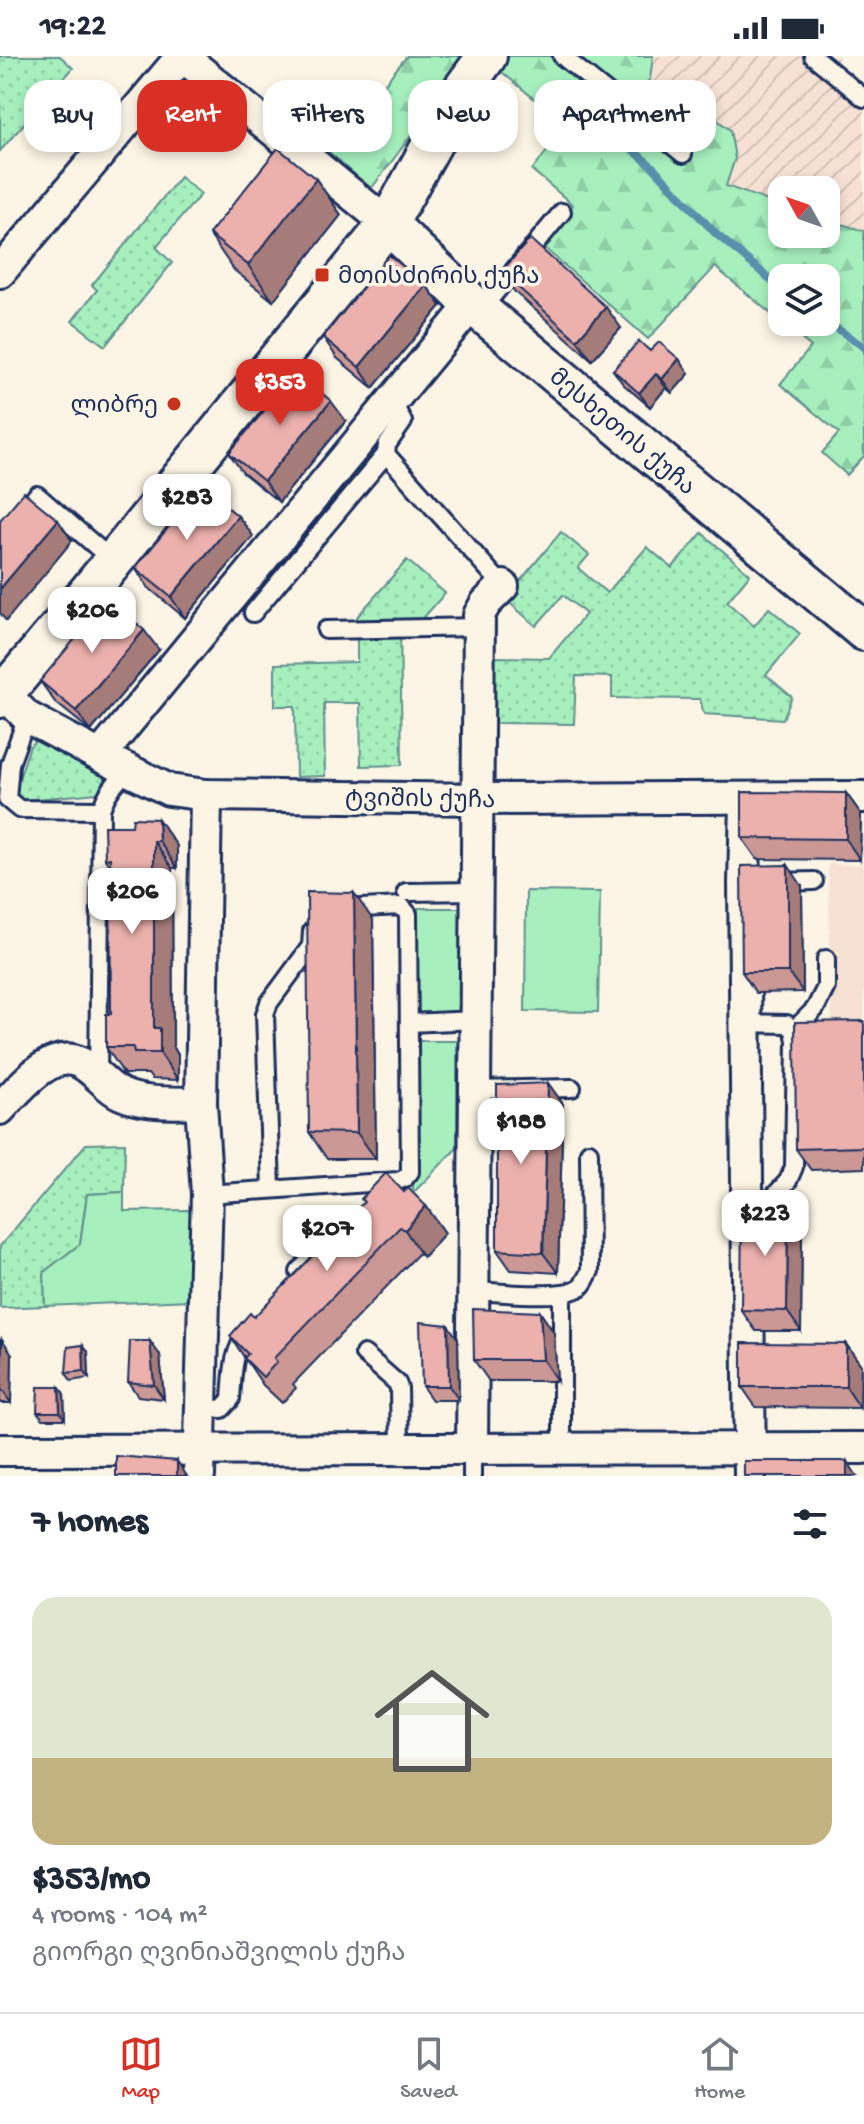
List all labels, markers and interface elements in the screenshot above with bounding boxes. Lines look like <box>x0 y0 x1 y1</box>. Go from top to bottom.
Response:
text: 19:22 <box>40 11 106 46</box>
chip: Buy <box>24 80 121 152</box>
chip: Rent <box>137 80 247 152</box>
chip: Filters <box>263 80 392 152</box>
chip: New <box>408 80 518 152</box>
chip: Apartment <box>534 80 716 152</box>
north arrow <box>768 176 840 248</box>
map controls <box>768 176 840 336</box>
place label: მთისძირის ქუჩა <box>338 264 540 293</box>
button: layers <box>768 264 840 336</box>
marker: მთისძირის ქუჩა <box>313 266 331 284</box>
pin: $353 <box>233 359 327 427</box>
street label: მესხეთის ქუჩა <box>542 364 700 503</box>
text: $353 <box>254 369 306 400</box>
place label: ლიბრე <box>70 393 158 422</box>
marker: ლიბრე <box>165 395 183 413</box>
pin: $283 <box>140 474 234 542</box>
text: $283 <box>161 484 213 515</box>
pin: $206 <box>45 587 139 655</box>
text: $206 <box>66 597 118 628</box>
street label: ტვიშის ქუჩა <box>344 786 495 817</box>
pin: $206 <box>85 868 179 936</box>
text: $206 <box>106 878 158 909</box>
pin: $188 <box>474 1098 568 1166</box>
text: $188 <box>496 1108 546 1139</box>
pin: $223 <box>718 1190 812 1258</box>
text: $223 <box>740 1200 790 1231</box>
pin: $207 <box>280 1205 374 1273</box>
text: $207 <box>301 1215 353 1246</box>
icon: filters <box>788 1502 832 1546</box>
text: 7 homes <box>32 1504 148 1544</box>
icon: home <box>360 1649 504 1793</box>
text: $353/mo <box>32 1861 150 1901</box>
text: 4 rooms · 104 m² <box>32 1901 208 1932</box>
text: გიორგი ღვინიაშვილის ქუჩა <box>32 1940 406 1971</box>
tab: Map <box>119 2032 163 2106</box>
tab: Saved <box>400 2032 457 2106</box>
tab: Home <box>694 2032 745 2106</box>

